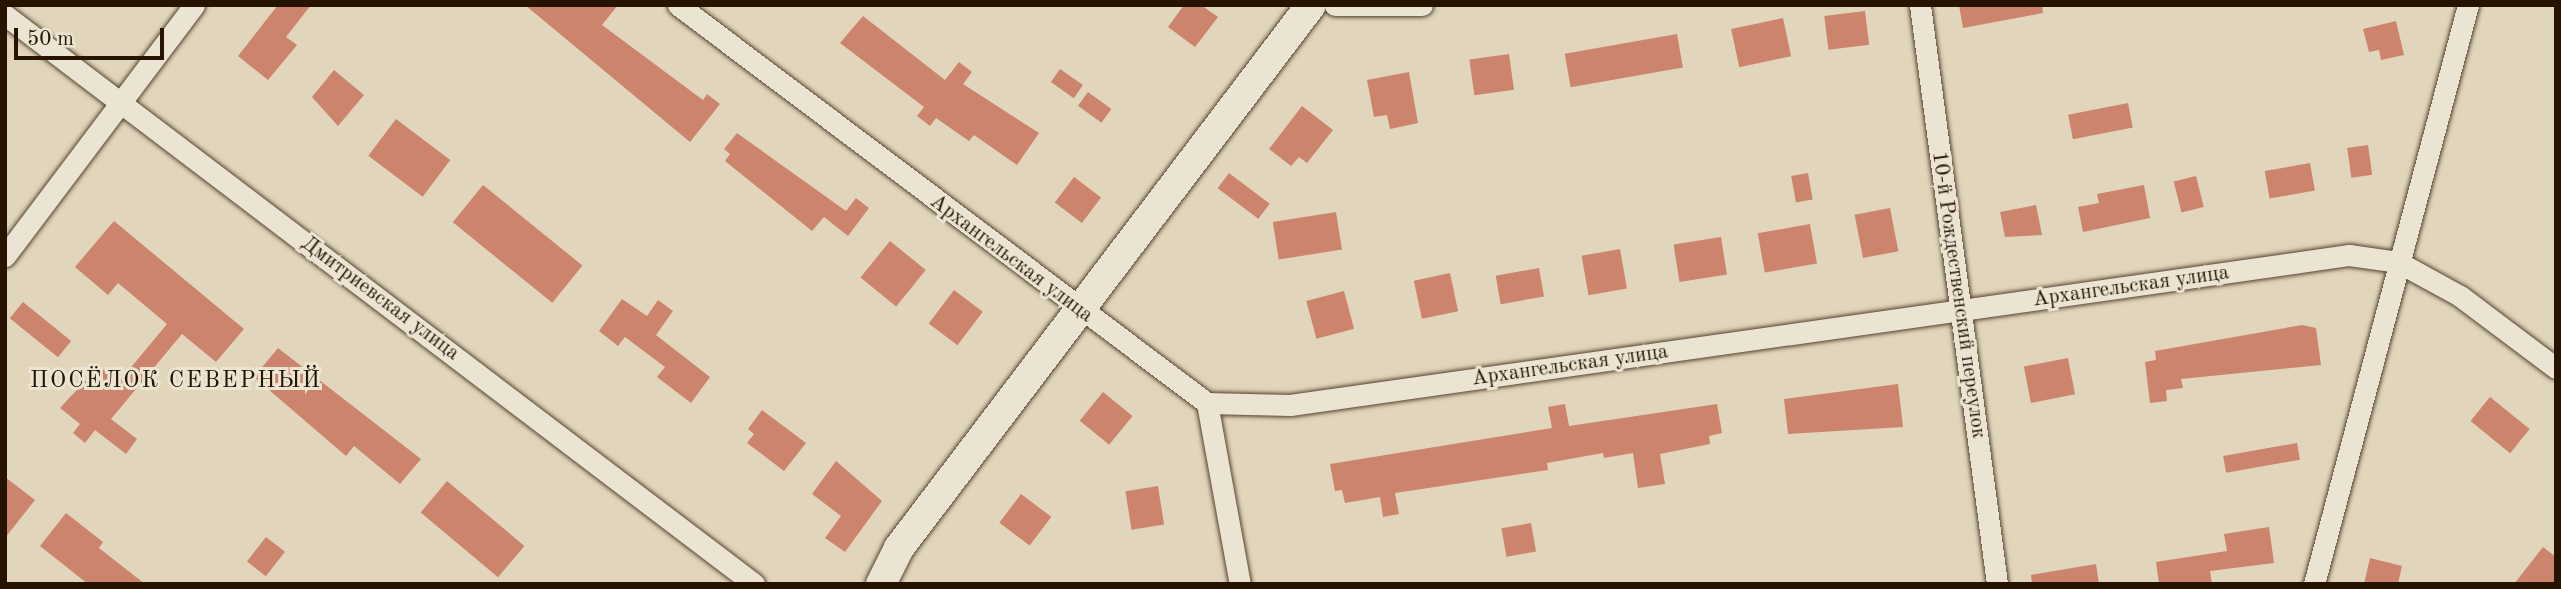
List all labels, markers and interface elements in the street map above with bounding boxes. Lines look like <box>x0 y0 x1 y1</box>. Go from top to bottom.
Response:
scale bar <box>18 14 168 58</box>
text: 50 m <box>27 29 74 50</box>
street label: 10-й Рождественский переулок <box>1925 150 1991 440</box>
street label: Архангельская улица <box>924 189 1098 329</box>
street label: Дмитриевская улица <box>296 231 464 367</box>
street label: Архангельская улица <box>2031 261 2231 313</box>
street label: Архангельская улица <box>1470 340 1670 392</box>
district label: ПОСЁЛОК СЕВЕРНЫЙ <box>32 367 320 395</box>

